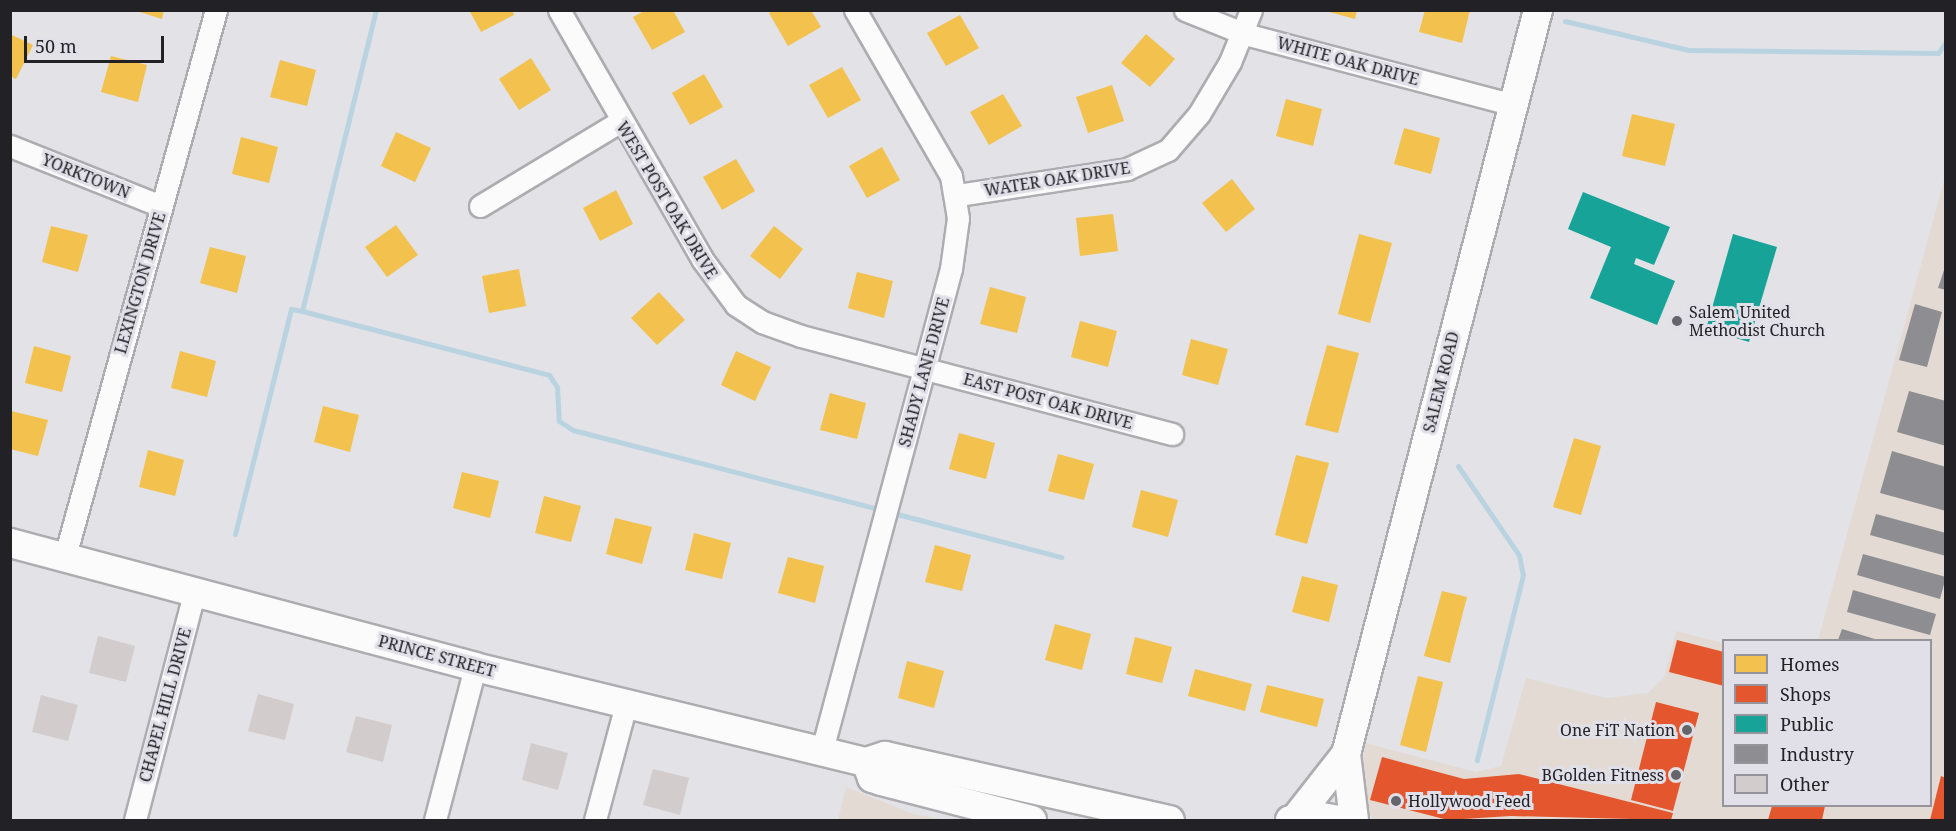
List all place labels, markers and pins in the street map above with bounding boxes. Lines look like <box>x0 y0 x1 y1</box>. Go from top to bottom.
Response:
place label: Salem United Methodist Church <box>1689 302 1825 340</box>
marker: Salem United Methodist Church <box>1670 314 1684 328</box>
place label: One FiT Nation <box>1560 720 1675 740</box>
marker: One FiT Nation <box>1680 723 1694 737</box>
place label: BGolden Fitness <box>1542 765 1664 785</box>
marker: BGolden Fitness <box>1669 768 1683 782</box>
place label: Hollywood Feed <box>1408 791 1531 811</box>
marker: Hollywood Feed <box>1389 794 1403 808</box>

